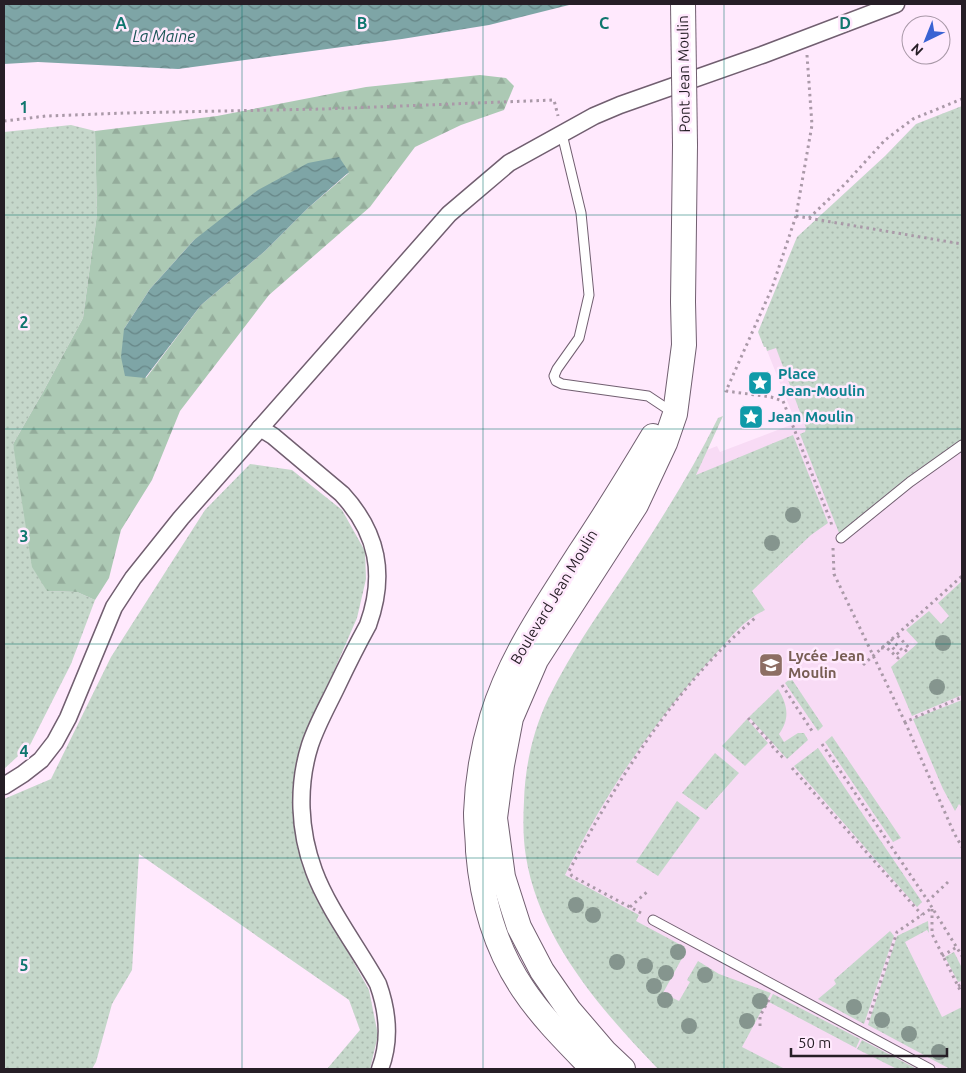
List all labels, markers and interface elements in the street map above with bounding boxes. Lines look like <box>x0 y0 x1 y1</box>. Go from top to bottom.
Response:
text: A <box>115 14 127 32</box>
text: B <box>357 14 367 32</box>
text: C <box>599 14 609 32</box>
text: D <box>839 14 851 32</box>
street label: Pont Jean Moulin <box>674 15 693 133</box>
north arrow <box>901 15 951 65</box>
water label: La Maine <box>133 27 195 45</box>
text: N <box>908 40 926 59</box>
text: 1 <box>19 98 29 116</box>
text: 2 <box>19 313 29 331</box>
place label: Place Jean-Moulin <box>778 365 865 399</box>
place icon: Place Jean-Moulin <box>747 370 773 396</box>
place icon: Jean Moulin <box>738 404 764 430</box>
place label: Jean Moulin <box>768 408 854 425</box>
street label: Boulevard Jean Moulin <box>507 526 600 667</box>
text: 3 <box>19 527 29 545</box>
place label: Lycée Jean Moulin <box>788 647 865 681</box>
school or university icon: Lycée Jean Moulin <box>758 652 784 678</box>
text: 4 <box>19 742 29 760</box>
text: 5 <box>19 956 29 974</box>
scale bar <box>791 1026 947 1058</box>
text: 50 m <box>798 1034 831 1051</box>

